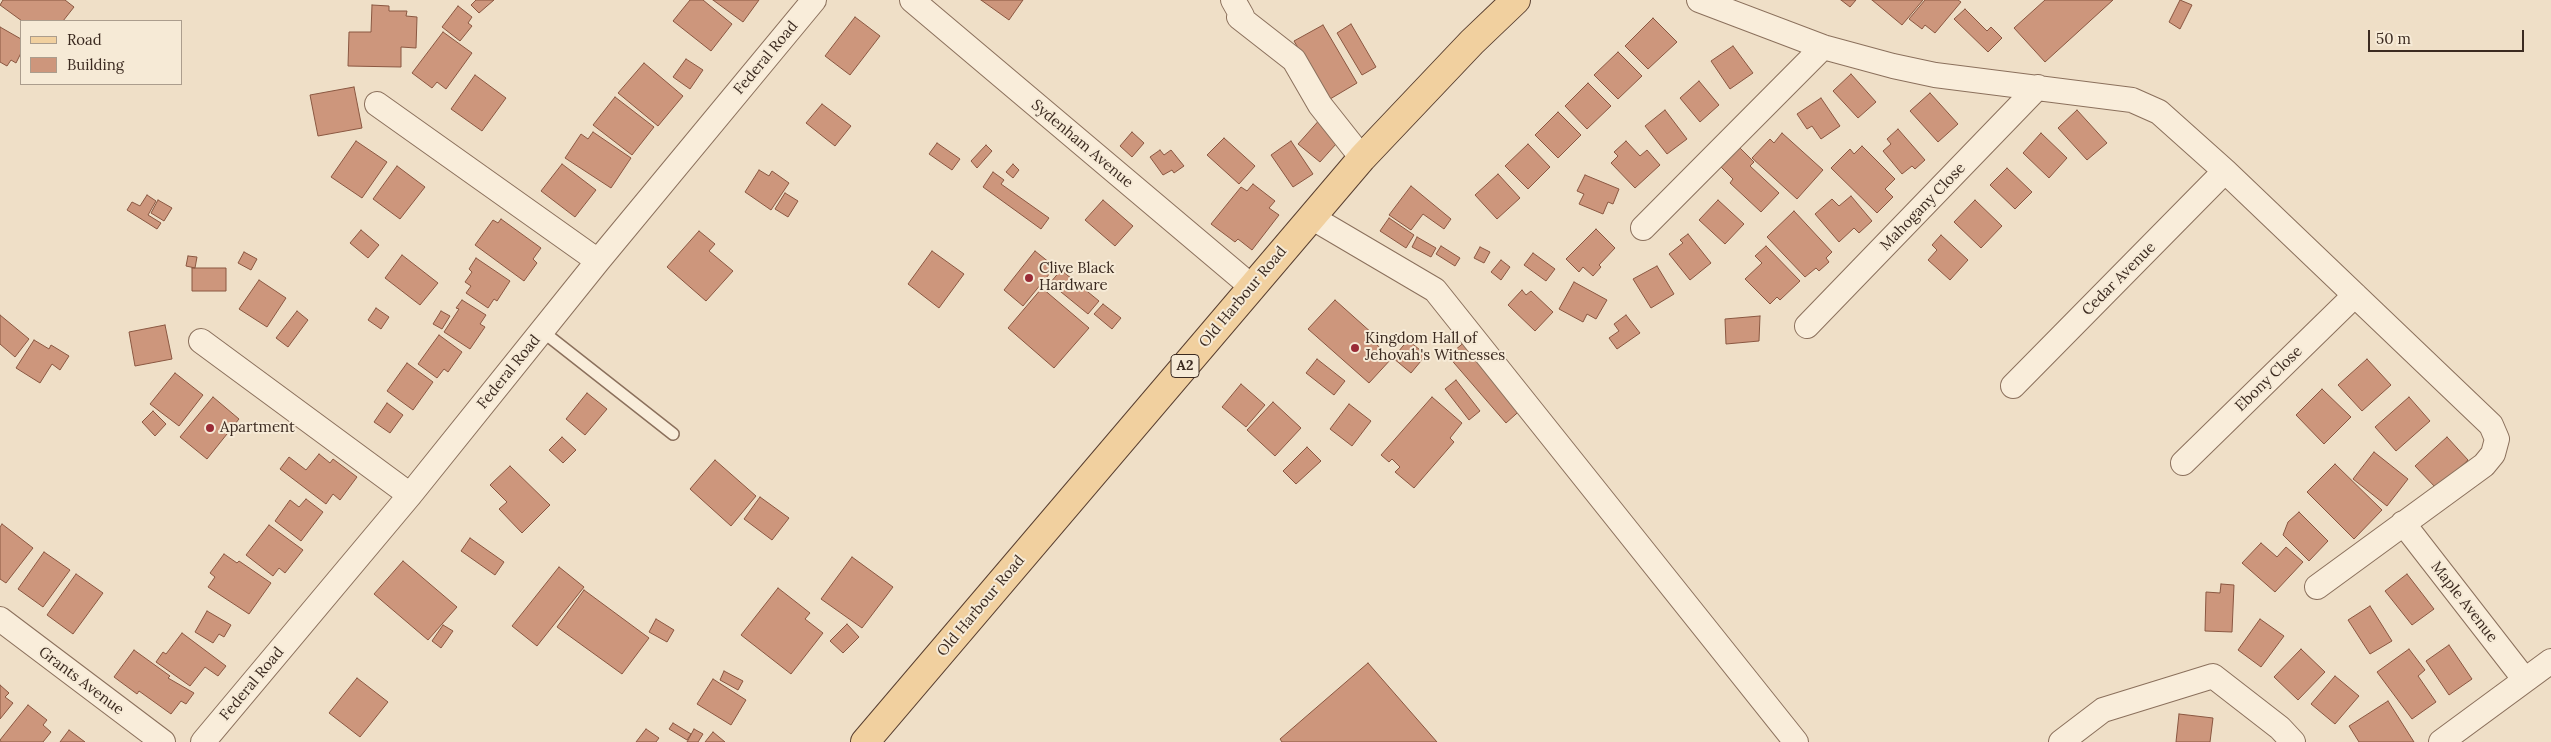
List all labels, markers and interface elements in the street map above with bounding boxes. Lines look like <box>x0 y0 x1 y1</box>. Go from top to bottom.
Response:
street label: Federal Road <box>730 18 802 98</box>
legend <box>20 20 182 85</box>
scale bar <box>2371 20 2527 52</box>
text: 50 m <box>2376 29 2411 48</box>
text: Road <box>67 30 102 49</box>
text: Building <box>67 55 124 74</box>
street label: Sydenham Avenue <box>1027 96 1137 192</box>
street label: Mahogany Close <box>1877 160 1969 254</box>
street label: Cedar Avenue <box>2078 238 2160 320</box>
street label: Old Harbour Road <box>1195 243 1291 351</box>
place label: Clive Black Hardware <box>1039 260 1114 295</box>
marker: Clive Black Hardware <box>1023 272 1035 284</box>
place label: Kingdom Hall of Jehovah's Witnesses <box>1365 330 1505 365</box>
street label: Federal Road <box>474 331 544 413</box>
marker: Kingdom Hall of Jehovah's Witnesses <box>1349 342 1361 354</box>
street label: Ebony Close <box>2232 343 2306 415</box>
road number: A2 <box>1171 354 1199 378</box>
place label: Apartment <box>220 419 295 437</box>
marker: Apartment <box>204 422 216 434</box>
street label: Old Harbour Road <box>933 552 1029 660</box>
street label: Maple Avenue <box>2427 558 2501 646</box>
street label: Grants Avenue <box>35 643 127 719</box>
street label: Federal Road <box>216 644 288 724</box>

